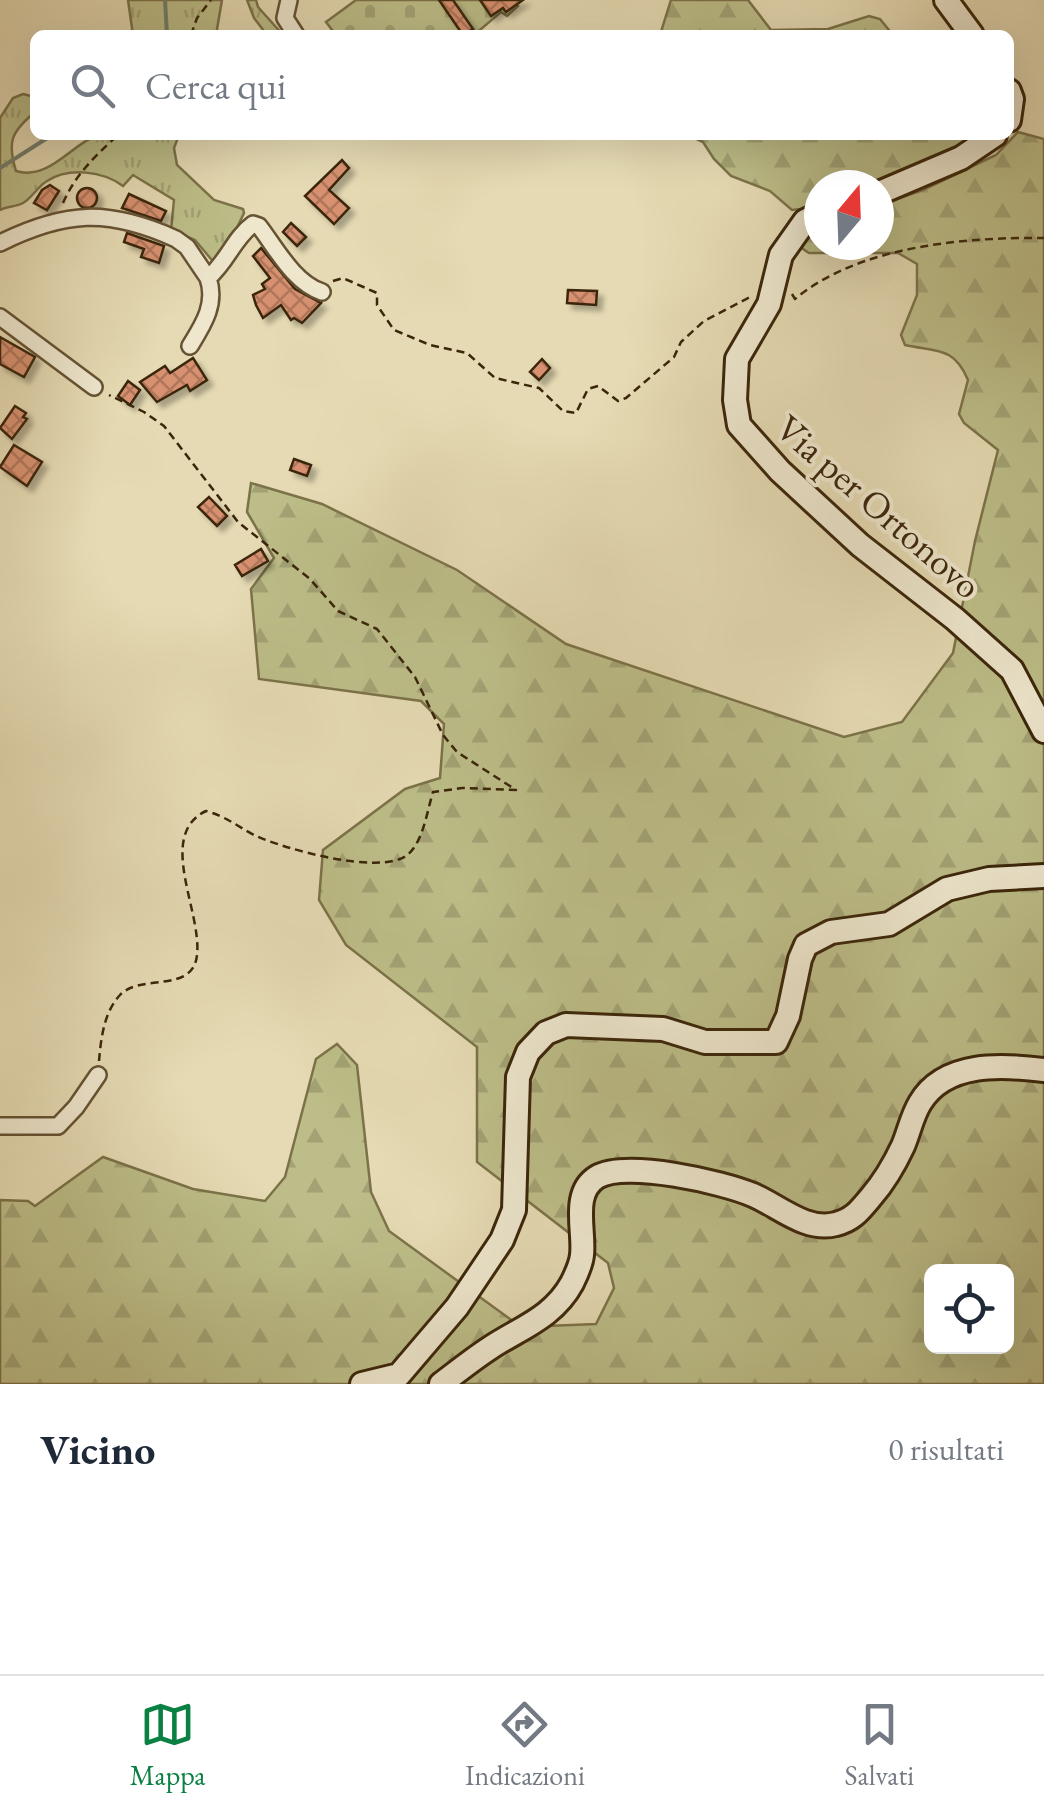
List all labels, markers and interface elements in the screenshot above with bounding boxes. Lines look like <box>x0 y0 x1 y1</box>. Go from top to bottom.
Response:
search box <box>30 30 1014 140</box>
icon: search <box>65 58 120 113</box>
text: Cerca qui <box>145 61 286 110</box>
north arrow <box>804 170 894 260</box>
street label: Via per Ortonovo <box>766 403 992 609</box>
map controls <box>924 1264 1014 1354</box>
button: locate <box>924 1264 1014 1354</box>
text: Vicino <box>40 1422 155 1477</box>
text: 0 risultati <box>888 1428 1004 1470</box>
tab: Mappa <box>130 1697 205 1793</box>
tab: Indicazioni <box>465 1697 585 1793</box>
tab: Salvati <box>845 1697 914 1793</box>

